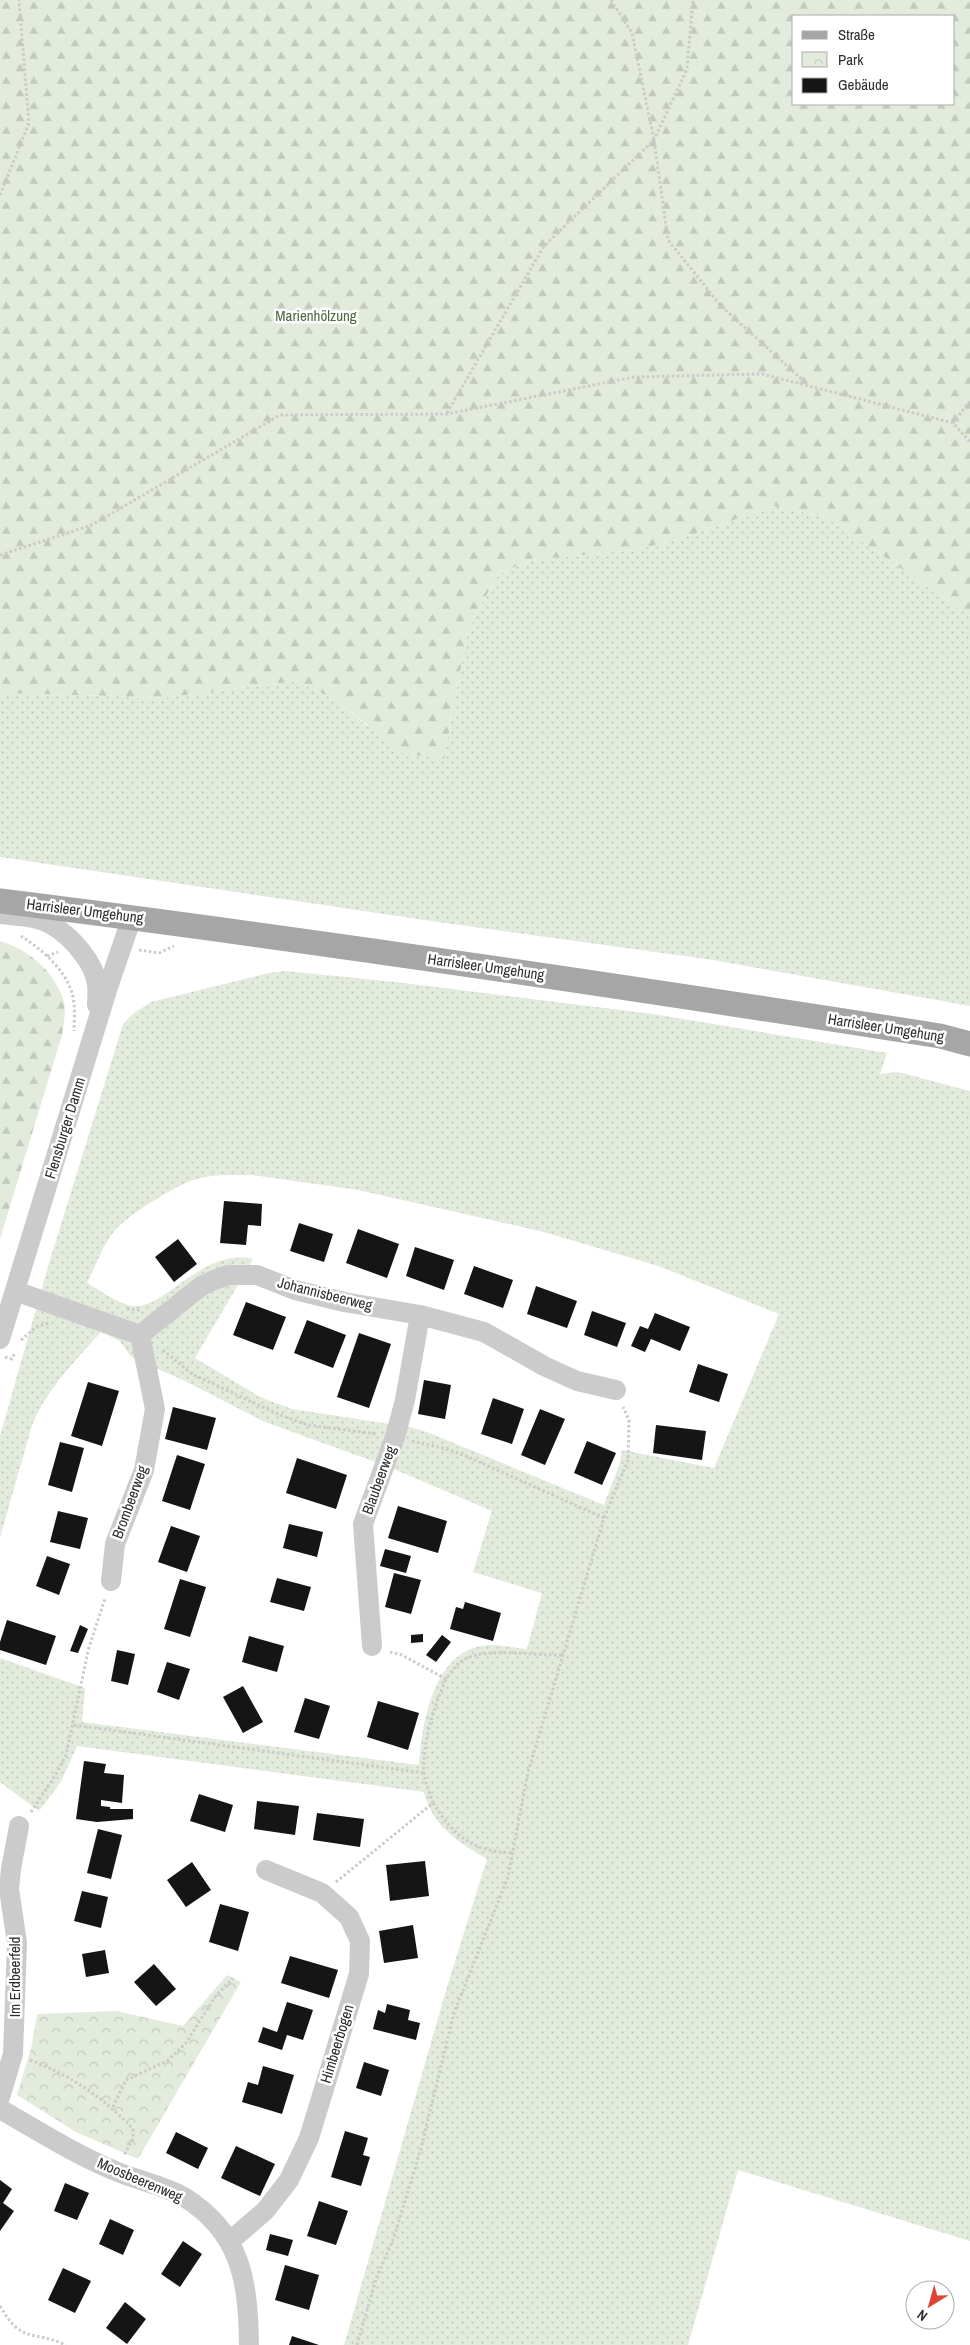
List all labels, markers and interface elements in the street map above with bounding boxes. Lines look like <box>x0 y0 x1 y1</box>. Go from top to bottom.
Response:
legend <box>792 15 955 105</box>
text: Straße <box>838 24 875 45</box>
text: Park <box>838 49 864 70</box>
text: Gebäude <box>838 74 889 95</box>
park label: Marienhölzung <box>275 305 357 326</box>
street label: Harrisleer Umgehung <box>25 893 145 928</box>
street label: Harrisleer Umgehung <box>426 948 546 985</box>
street label: Harrisleer Umgehung <box>826 1008 946 1047</box>
street label: Flensburger Damm <box>39 1074 90 1181</box>
street label: Johannisbeerweg <box>275 1272 375 1315</box>
street label: Blaubeerweg <box>356 1442 401 1517</box>
street label: Brombeerweg <box>107 1462 153 1541</box>
street label: Im Erdbeerfeld <box>4 1937 25 2017</box>
street label: Himbeerbogen <box>315 2002 358 2086</box>
street label: Moosbeerenweg <box>94 2152 186 2207</box>
north arrow <box>905 2280 955 2330</box>
text: N <box>913 2306 931 2325</box>

